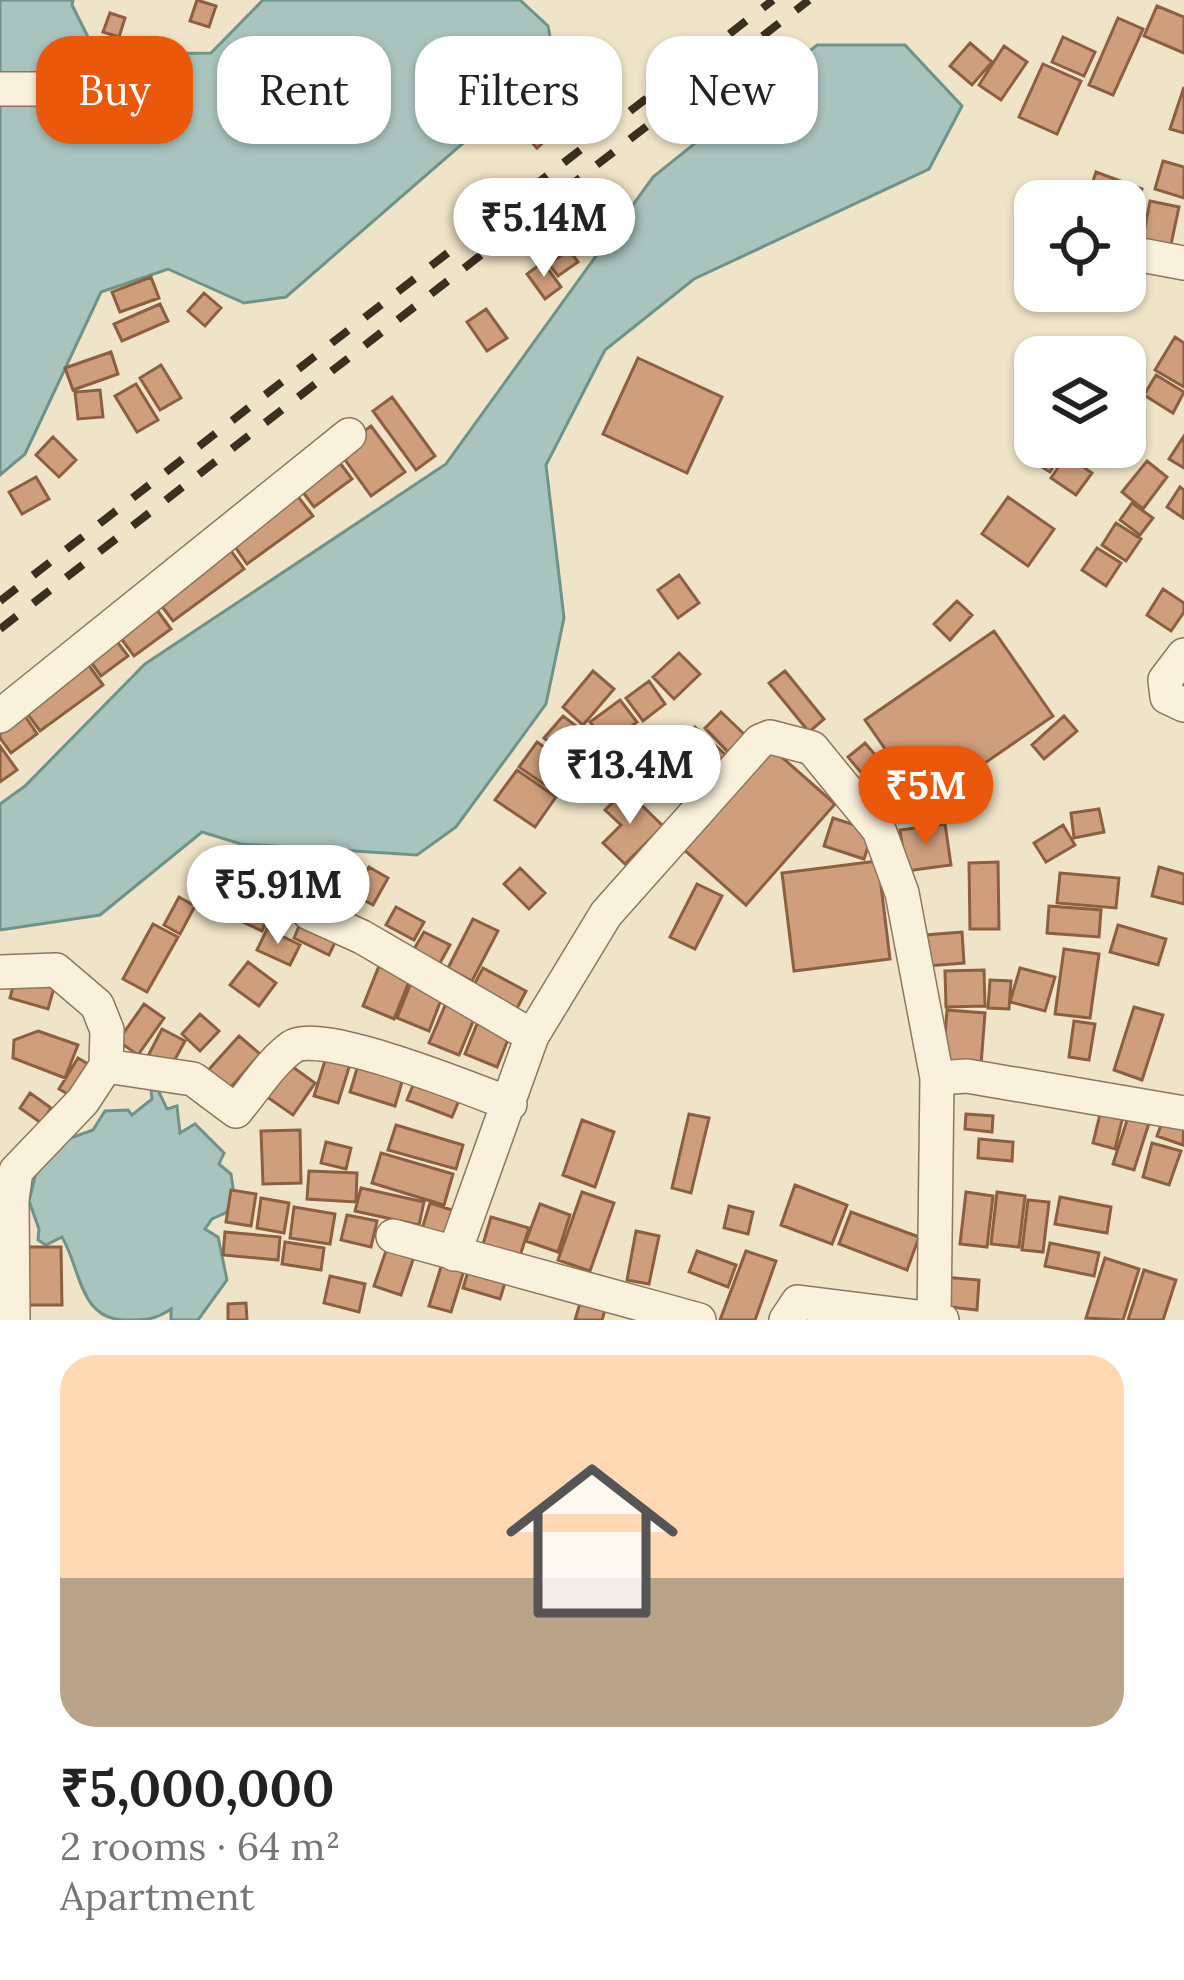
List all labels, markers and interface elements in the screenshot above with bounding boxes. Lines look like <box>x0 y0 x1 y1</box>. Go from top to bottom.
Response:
chip: Buy <box>36 36 193 144</box>
chip: Rent <box>217 36 391 144</box>
chip: Filters <box>415 36 622 144</box>
chip: New <box>646 36 818 144</box>
pin: ₹5.14M <box>446 178 642 280</box>
map controls <box>1014 180 1146 468</box>
button: locate <box>1014 180 1146 312</box>
text: ₹5.14M <box>480 192 608 242</box>
button: layers <box>1014 336 1146 468</box>
pin: ₹13.4M <box>532 725 728 827</box>
text: ₹13.4M <box>566 739 694 789</box>
pin: ₹5M <box>868 746 984 848</box>
text: ₹5M <box>885 760 967 810</box>
pin: ₹5.91M <box>180 845 376 947</box>
text: ₹5.91M <box>214 859 342 909</box>
icon: home <box>484 1433 700 1649</box>
text: ₹5,000,000 <box>60 1755 334 1820</box>
text: 2 rooms · 64 m² <box>60 1821 340 1871</box>
text: Apartment <box>60 1871 255 1921</box>

